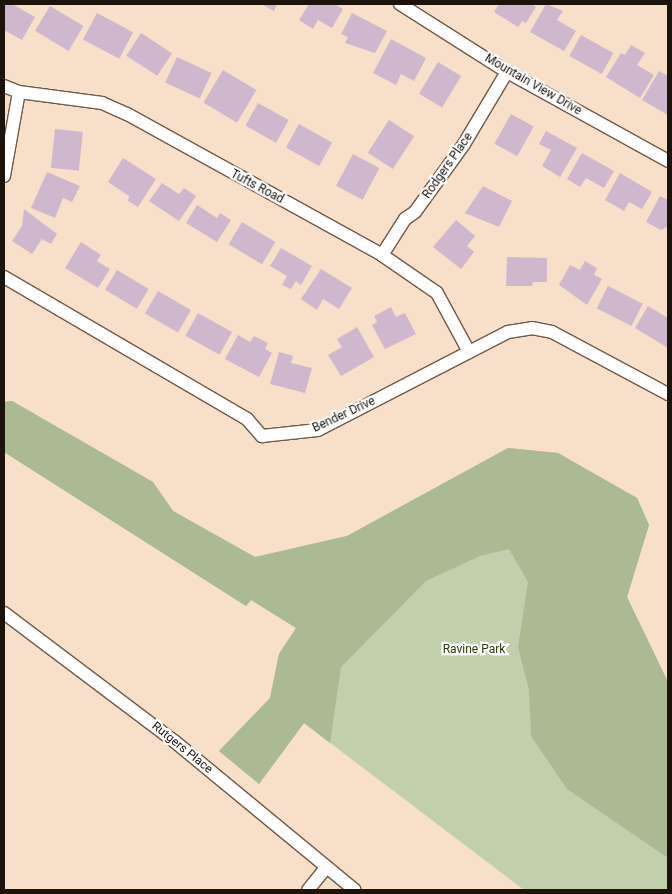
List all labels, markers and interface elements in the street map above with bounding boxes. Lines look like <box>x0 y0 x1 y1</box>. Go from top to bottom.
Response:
street label: Mountain View Drive <box>482 51 584 119</box>
street label: Rodgers Place <box>420 130 476 202</box>
street label: Tufts Road <box>228 167 286 207</box>
street label: Bender Drive <box>310 394 378 436</box>
park label: Ravine Park <box>443 643 505 657</box>
street label: Rutgers Place <box>149 719 215 777</box>

